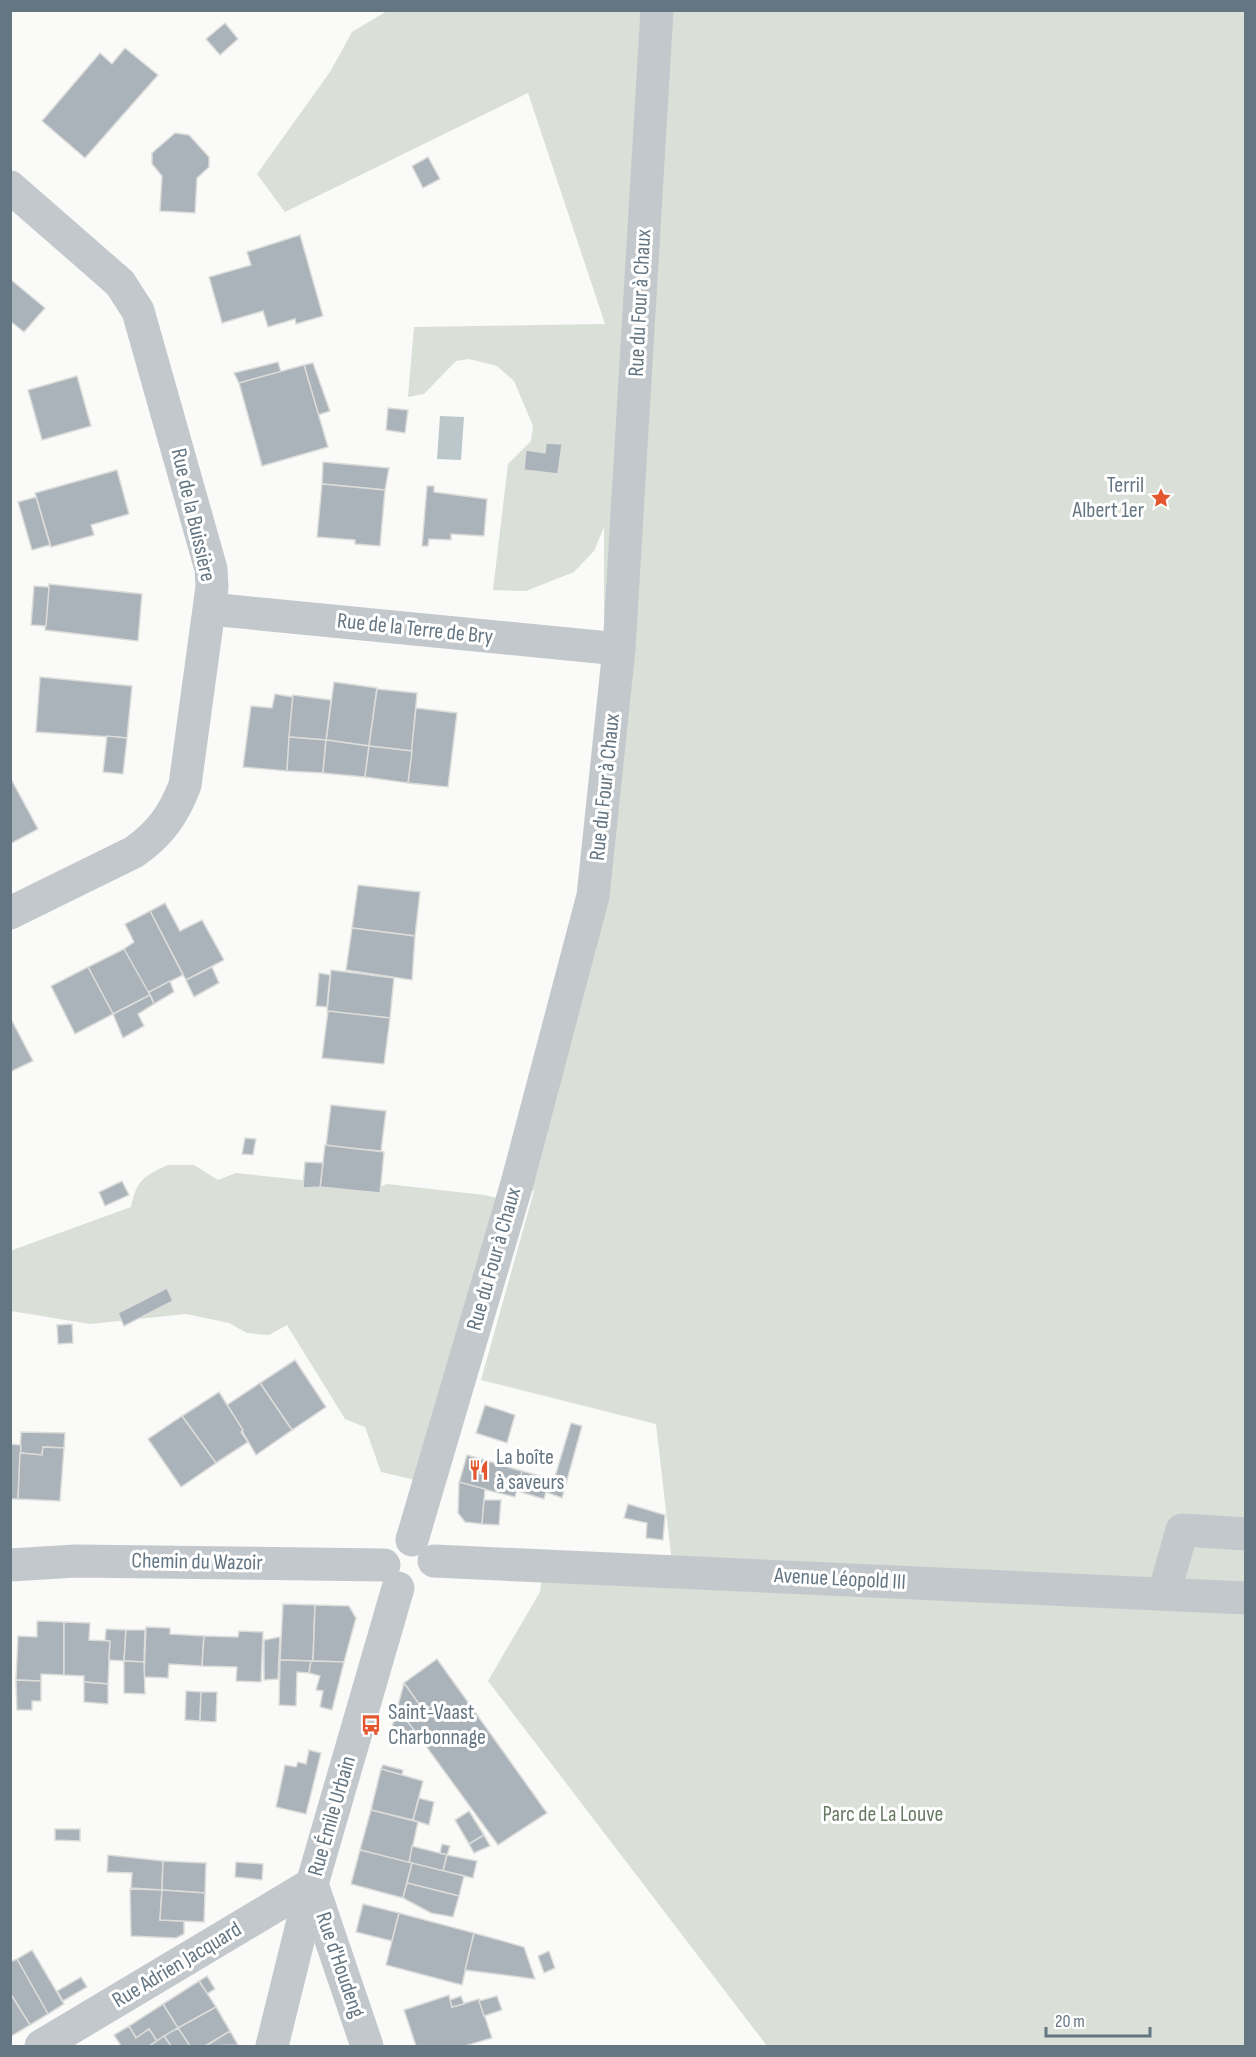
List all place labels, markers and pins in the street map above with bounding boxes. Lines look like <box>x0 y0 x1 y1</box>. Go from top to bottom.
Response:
place label: Terril Albert 1er <box>1072 472 1144 524</box>
place icon: Terril Albert 1er <box>1149 486 1173 510</box>
place label: La boîte à saveurs <box>496 1444 564 1496</box>
restaurant icon: La boîte à saveurs <box>467 1458 491 1482</box>
place label: Saint-Vaast Charbonnage <box>388 1699 486 1751</box>
bus stop icon: Saint-Vaast Charbonnage <box>359 1713 383 1737</box>

